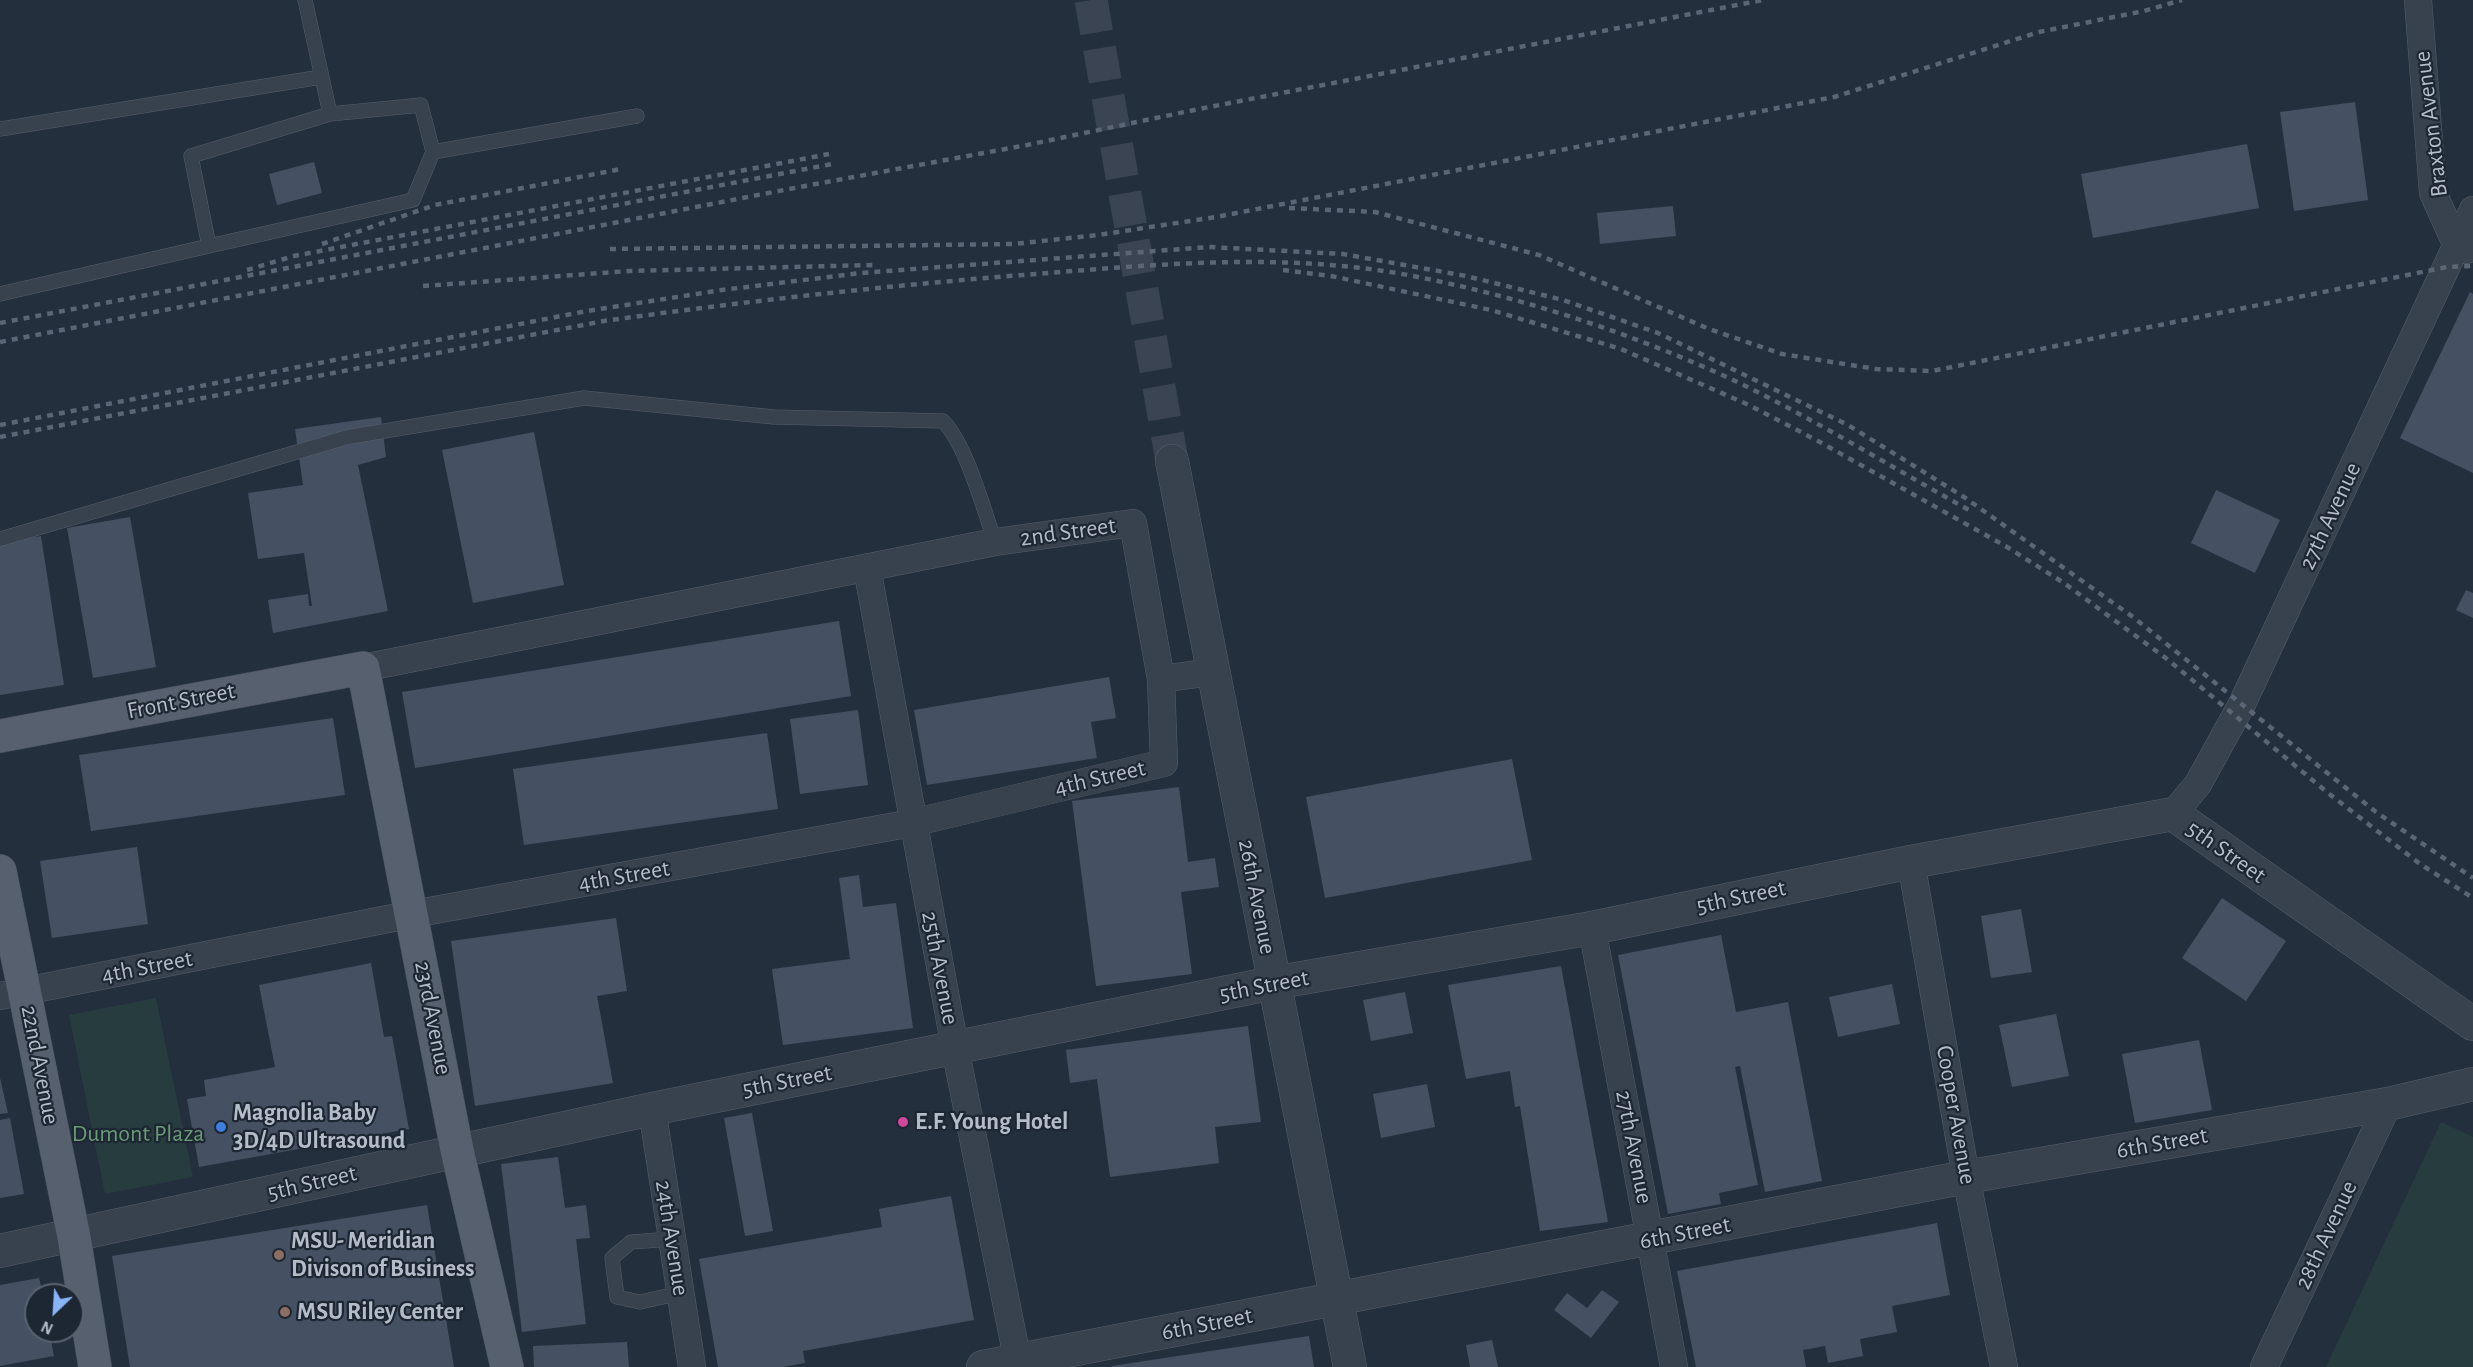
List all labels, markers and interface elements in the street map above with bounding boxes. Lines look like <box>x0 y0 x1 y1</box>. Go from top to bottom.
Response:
street label: Braxton Avenue <box>2408 49 2454 199</box>
street label: 27th Avenue <box>2293 458 2367 574</box>
street label: 2nd Street <box>1018 511 1118 553</box>
street label: Front Street <box>125 676 237 726</box>
street label: 4th Street <box>1052 754 1148 802</box>
street label: 5th Street <box>2181 814 2271 890</box>
street label: 26th Avenue <box>1232 837 1282 957</box>
street label: 4th Street <box>576 854 672 898</box>
street label: 5th Street <box>1694 873 1788 921</box>
street label: 25th Avenue <box>915 909 965 1027</box>
street label: 4th Street <box>99 944 195 990</box>
street label: 23rd Avenue <box>408 959 458 1077</box>
street label: 5th Street <box>1217 963 1311 1009</box>
street label: 22nd Avenue <box>14 1003 66 1127</box>
street label: Cooper Avenue <box>1930 1043 1982 1187</box>
street label: 5th Street <box>740 1058 834 1104</box>
street label: 27th Avenue <box>1609 1088 1659 1206</box>
place label: Magnolia Baby 3D/4D Ultrasound <box>233 1099 405 1155</box>
place label: E.F. Young Hotel <box>915 1108 1068 1136</box>
marker: E.F. Young Hotel <box>896 1115 910 1129</box>
park label: Dumont Plaza <box>72 1120 204 1148</box>
marker: Magnolia Baby 3D/4D Ultrasound <box>214 1120 228 1134</box>
street label: 6th Street <box>2114 1121 2210 1165</box>
street label: 5th Street <box>265 1159 359 1207</box>
street label: 28th Avenue <box>2288 1176 2364 1294</box>
street label: 24th Avenue <box>649 1178 695 1298</box>
street label: 6th Street <box>1637 1210 1733 1256</box>
place label: MSU- Meridian Divison of Business <box>291 1227 474 1283</box>
marker: MSU- Meridian Divison of Business <box>272 1248 286 1262</box>
north arrow <box>24 1283 84 1343</box>
place label: MSU Riley Center <box>297 1298 463 1326</box>
street label: 6th Street <box>1159 1301 1255 1347</box>
marker: MSU Riley Center <box>278 1305 292 1319</box>
text: N <box>39 1318 56 1337</box>

